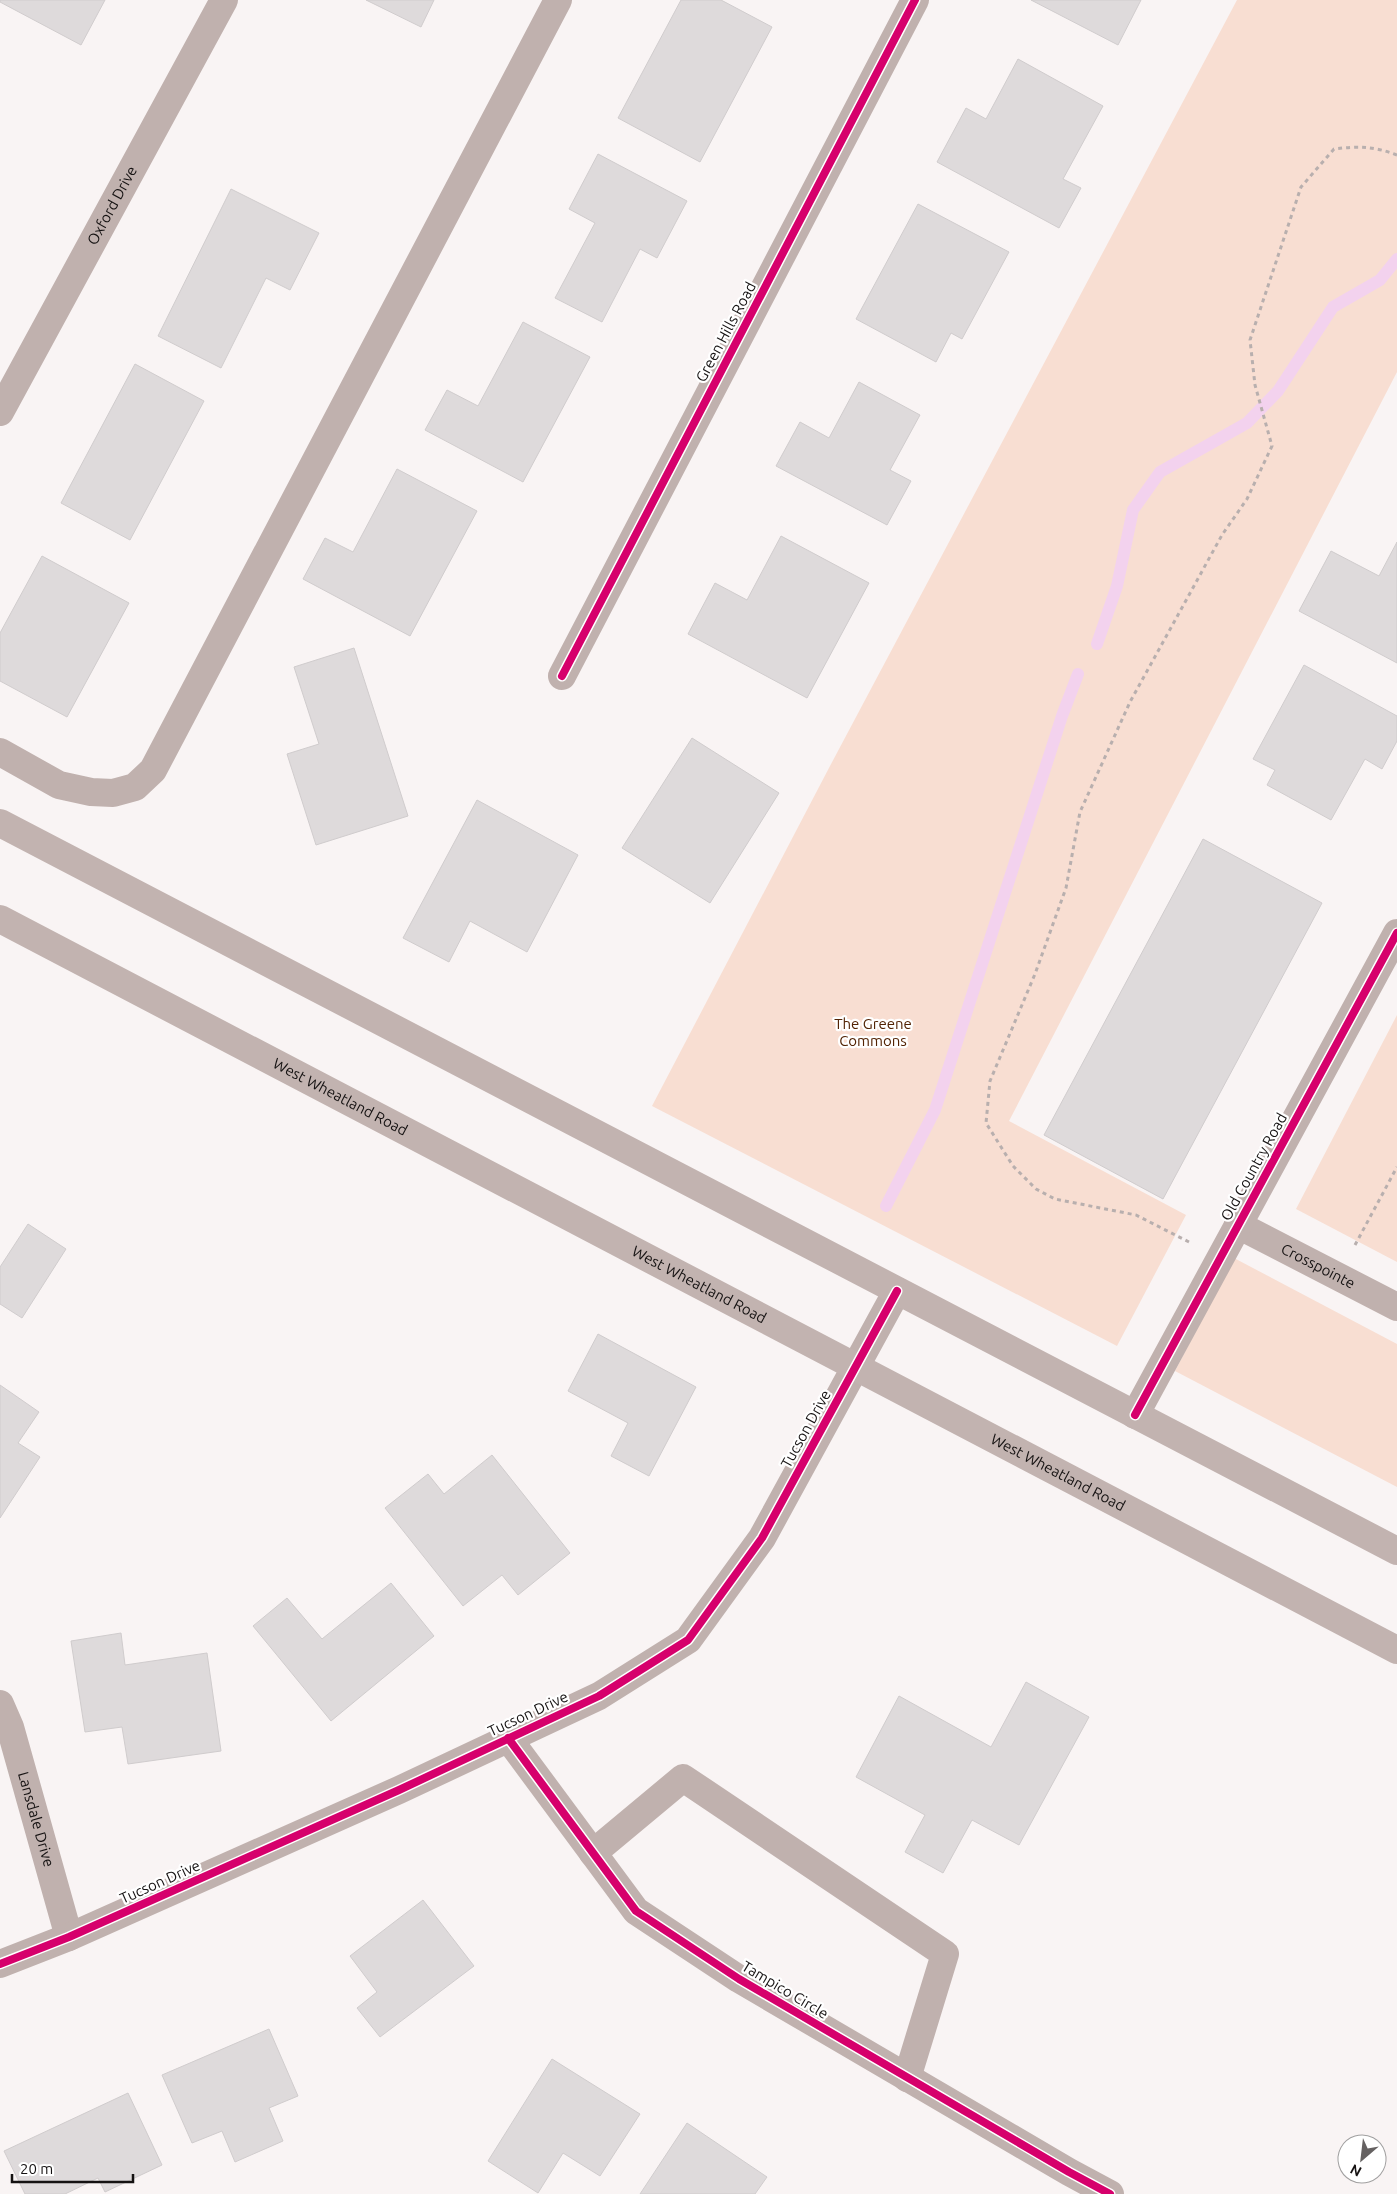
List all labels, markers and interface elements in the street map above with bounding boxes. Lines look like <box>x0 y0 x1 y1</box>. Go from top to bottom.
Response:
street label: Oxford Drive <box>84 163 140 248</box>
street label: Green Hills Road <box>692 279 759 385</box>
park label: The Greene Commons <box>834 1015 912 1049</box>
street label: West Wheatland Road <box>270 1054 411 1139</box>
street label: Old Country Road <box>1217 1110 1290 1223</box>
street label: Crosspointe <box>1278 1240 1358 1292</box>
street label: West Wheatland Road <box>629 1242 769 1326</box>
street label: Tucson Drive <box>777 1387 834 1471</box>
street label: West Wheatland Road <box>988 1430 1128 1514</box>
street label: Tucson Drive <box>485 1688 570 1739</box>
street label: Lansdale Drive <box>15 1770 58 1869</box>
street label: Tucson Drive <box>117 1856 203 1907</box>
street label: Tampico Circle <box>739 1957 831 2022</box>
north arrow <box>1337 2134 1387 2184</box>
scale bar <box>12 2152 134 2184</box>
text: 20 m <box>20 2160 53 2177</box>
text: N <box>1348 2161 1364 2180</box>

